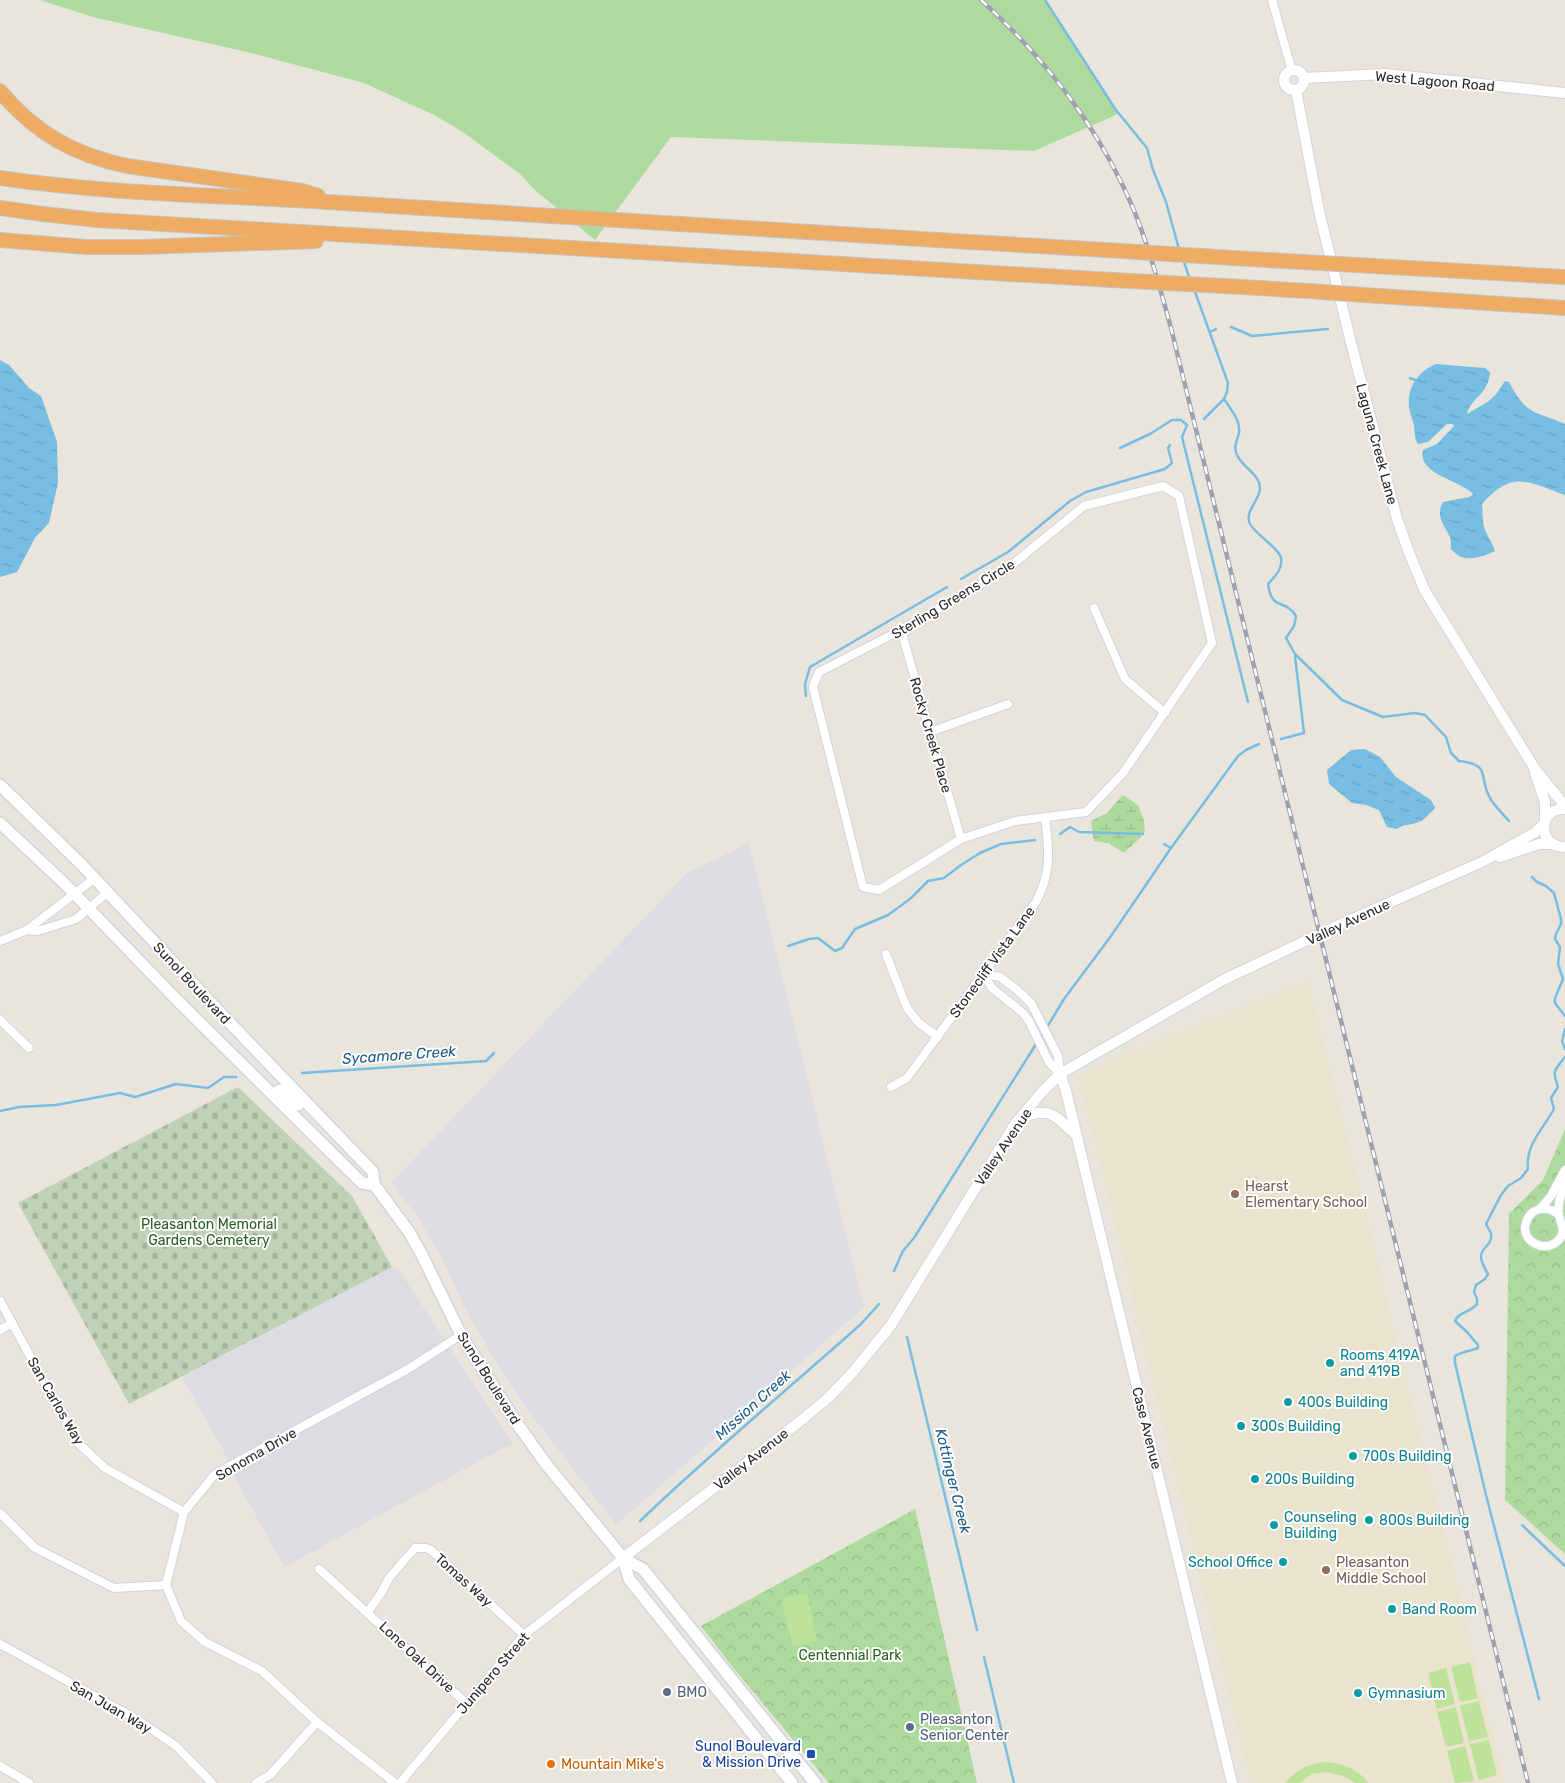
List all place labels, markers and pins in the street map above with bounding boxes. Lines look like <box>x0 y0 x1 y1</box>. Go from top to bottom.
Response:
place label: Hearst Elementary School <box>1245 1178 1367 1211</box>
marker: Hearst Elementary School <box>1229 1188 1241 1200</box>
place label: Rooms 419A and 419B <box>1340 1347 1420 1380</box>
marker: Rooms 419A and 419B <box>1324 1357 1336 1369</box>
place label: 400s Building <box>1298 1394 1388 1411</box>
marker: 400s Building <box>1282 1396 1294 1408</box>
place label: 300s Building <box>1251 1418 1341 1435</box>
marker: 300s Building <box>1235 1420 1247 1432</box>
place label: 700s Building <box>1363 1448 1452 1465</box>
marker: 700s Building <box>1347 1450 1359 1462</box>
place label: 200s Building <box>1265 1471 1355 1488</box>
marker: 200s Building <box>1249 1473 1261 1485</box>
place label: Counseling Building <box>1284 1509 1357 1542</box>
place label: 800s Building <box>1379 1512 1469 1529</box>
marker: 800s Building <box>1363 1514 1375 1526</box>
marker: Counseling Building <box>1268 1519 1280 1531</box>
place label: School Office <box>1188 1554 1273 1571</box>
place label: Pleasanton Middle School <box>1336 1554 1426 1587</box>
marker: School Office <box>1277 1556 1289 1568</box>
marker: Pleasanton Middle School <box>1320 1564 1332 1576</box>
place label: Band Room <box>1402 1601 1477 1618</box>
marker: Band Room <box>1386 1603 1398 1615</box>
place label: BMO <box>677 1684 707 1701</box>
place label: Gymnasium <box>1368 1685 1445 1702</box>
marker: BMO <box>661 1686 673 1698</box>
marker: Gymnasium <box>1352 1687 1364 1699</box>
place label: Pleasanton Senior Center <box>920 1711 1010 1744</box>
marker: Pleasanton Senior Center <box>904 1721 916 1733</box>
place label: Sunol Boulevard & Mission Drive <box>695 1738 801 1771</box>
marker: Sunol Boulevard & Mission Drive <box>805 1748 817 1760</box>
place label: Mountain Mike's <box>561 1756 664 1773</box>
marker: Mountain Mike's <box>545 1758 557 1770</box>

